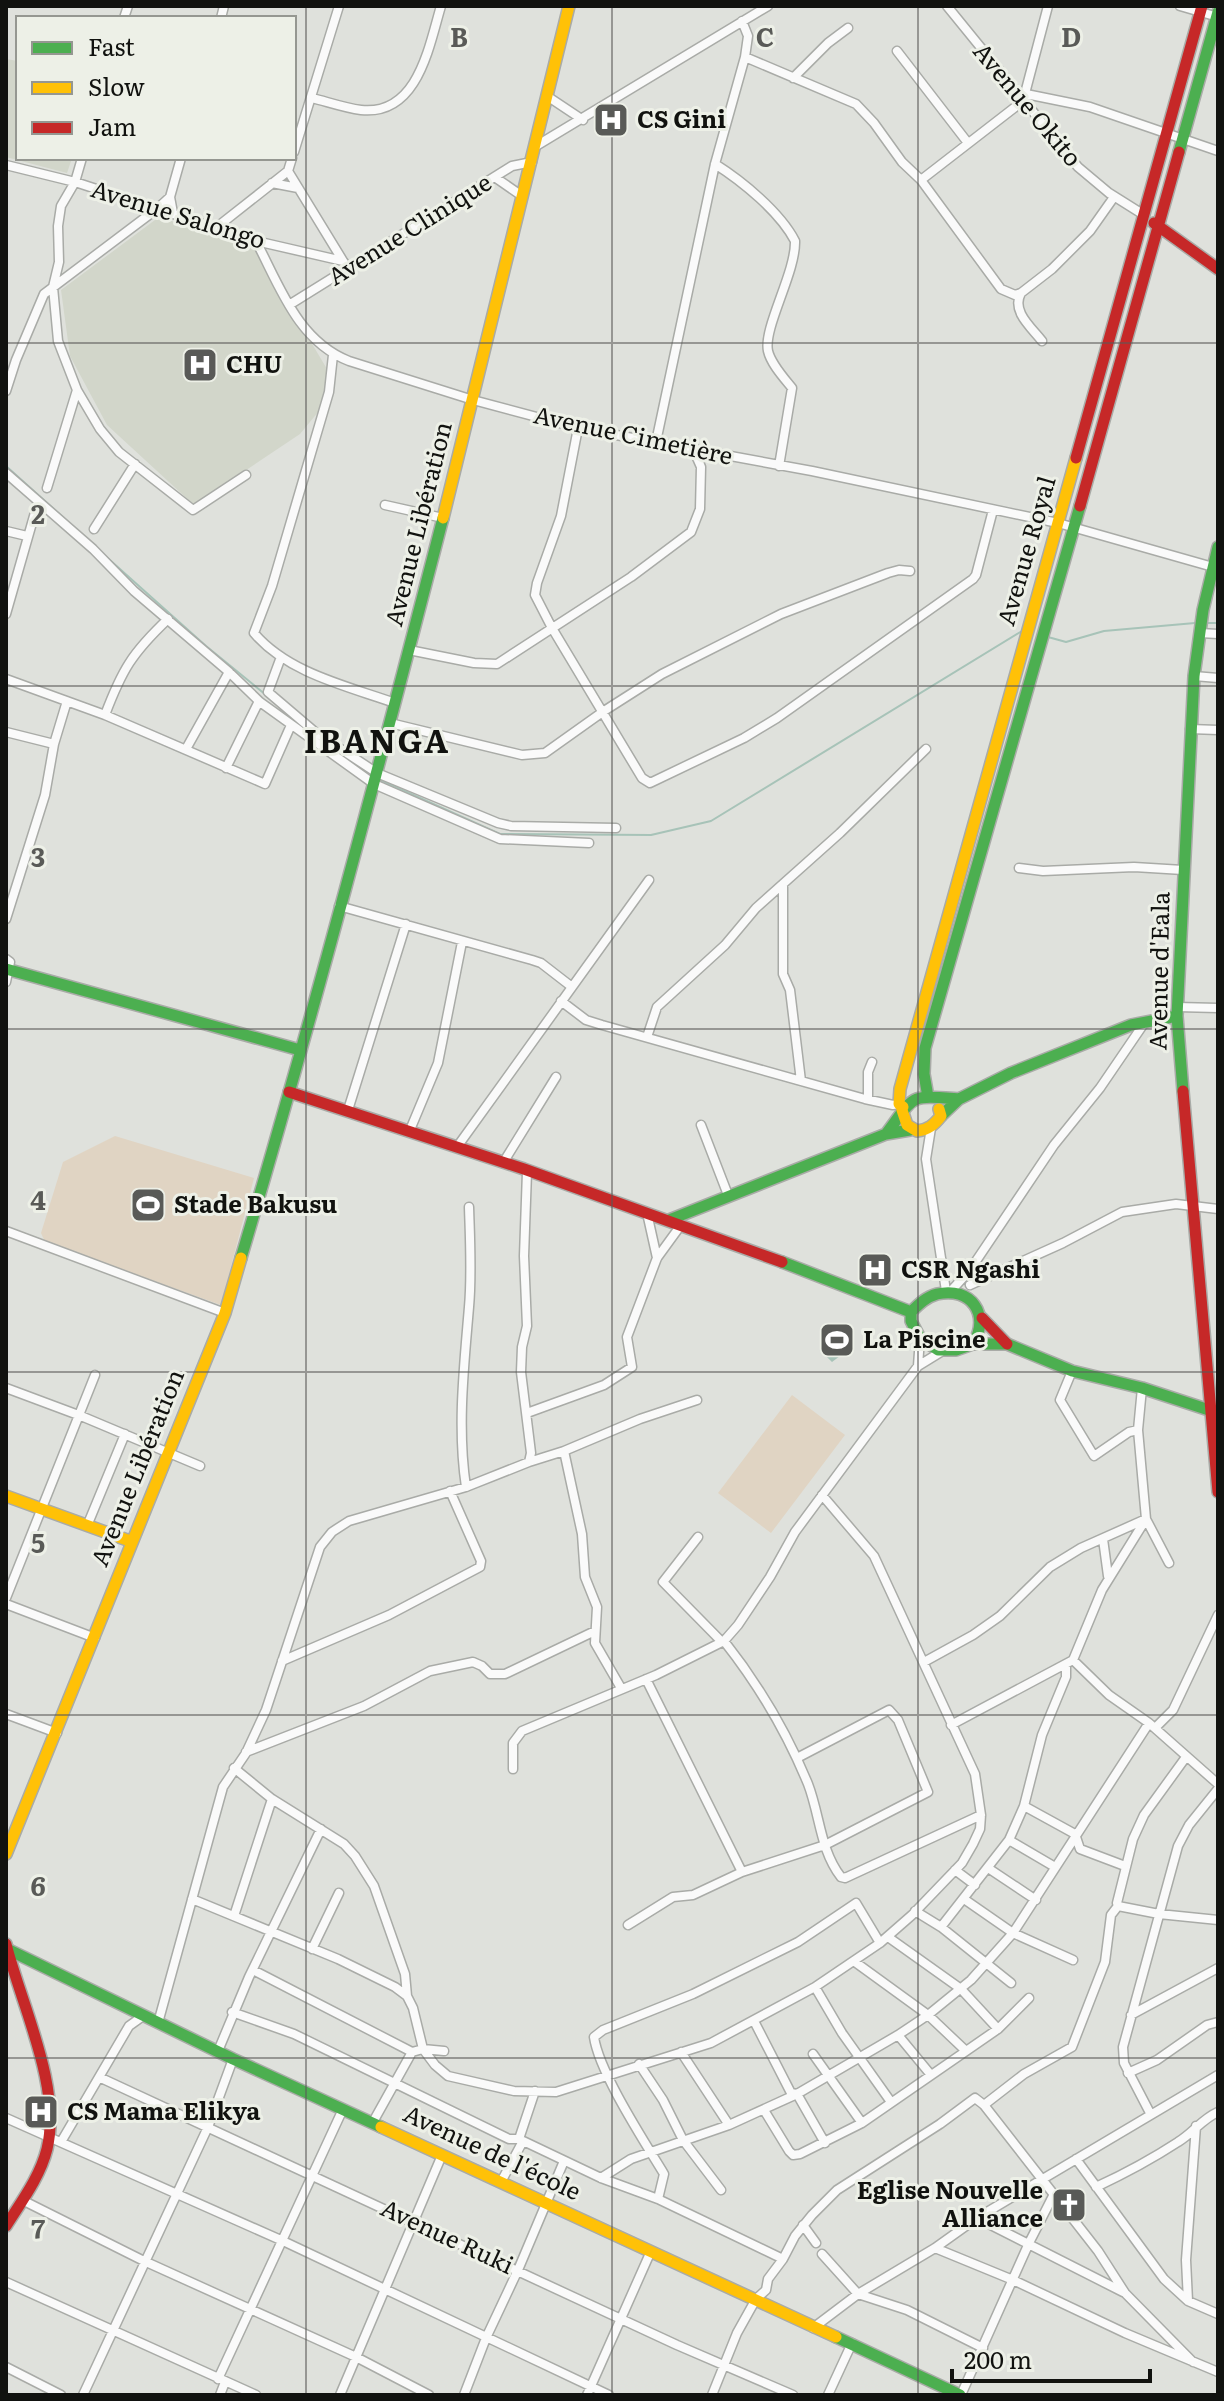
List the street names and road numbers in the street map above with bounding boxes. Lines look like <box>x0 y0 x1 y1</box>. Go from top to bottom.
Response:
street label: Avenue Okito <box>966 34 1091 173</box>
street label: Avenue Clinique <box>320 163 497 292</box>
street label: Avenue Salongo <box>87 169 270 256</box>
street label: Avenue Cimetière <box>531 395 736 472</box>
street label: Avenue Libération <box>374 417 459 629</box>
street label: Avenue Royal <box>987 472 1063 629</box>
street label: Avenue d'Eala <box>1139 891 1176 1051</box>
street label: Avenue Libération <box>80 1363 191 1571</box>
street label: Avenue de l'école <box>399 2094 587 2207</box>
street label: Avenue Ruki <box>376 2189 520 2281</box>

